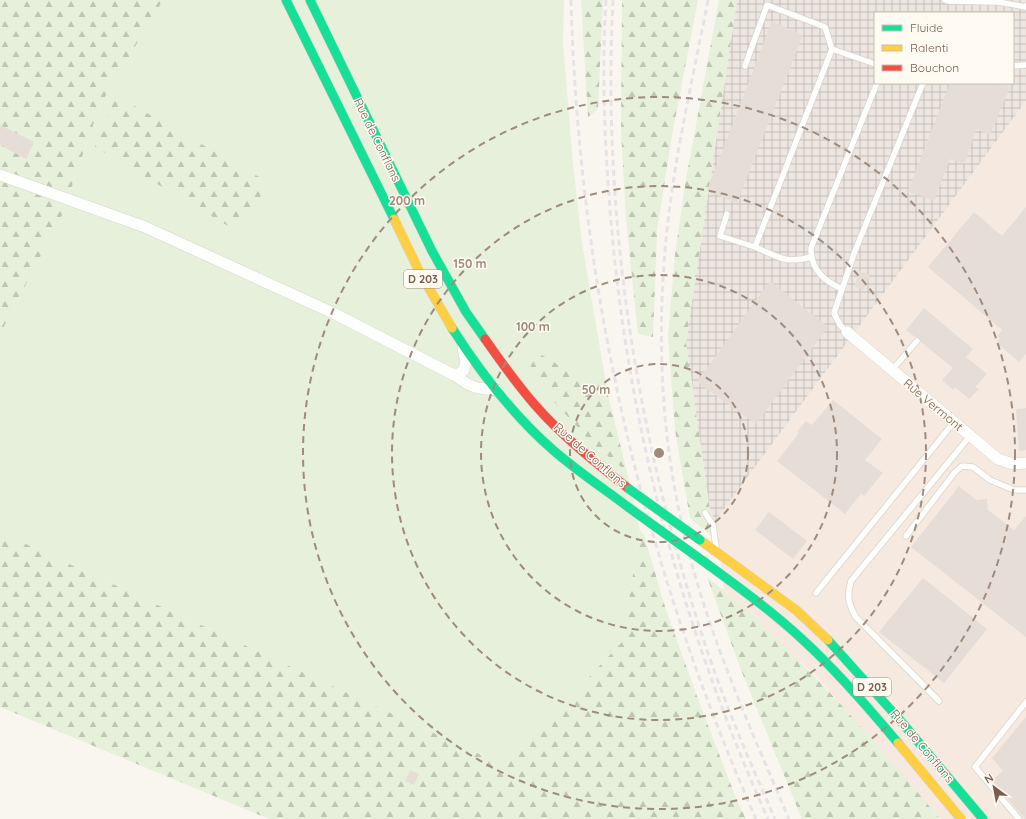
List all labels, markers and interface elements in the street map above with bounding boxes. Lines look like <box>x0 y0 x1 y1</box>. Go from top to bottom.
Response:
legend <box>874 12 1014 84</box>
text: Fluide <box>910 20 943 35</box>
text: Ralenti <box>910 40 948 55</box>
text: Bouchon <box>910 60 959 75</box>
street label: Rue de Conflans <box>351 96 404 184</box>
text: 200 m <box>389 193 425 208</box>
text: 150 m <box>453 256 487 271</box>
road number: D 203 <box>404 270 442 288</box>
text: 100 m <box>516 319 550 334</box>
street label: Rue Vermont <box>900 375 966 434</box>
text: 50 m <box>582 382 610 397</box>
street label: Rue de Conflans <box>551 419 630 490</box>
centre of rings <box>652 446 666 460</box>
road number: D 203 <box>853 678 891 696</box>
street label: Rue de Conflans <box>887 706 958 786</box>
north arrow <box>974 767 1014 807</box>
text: N <box>982 770 996 787</box>

